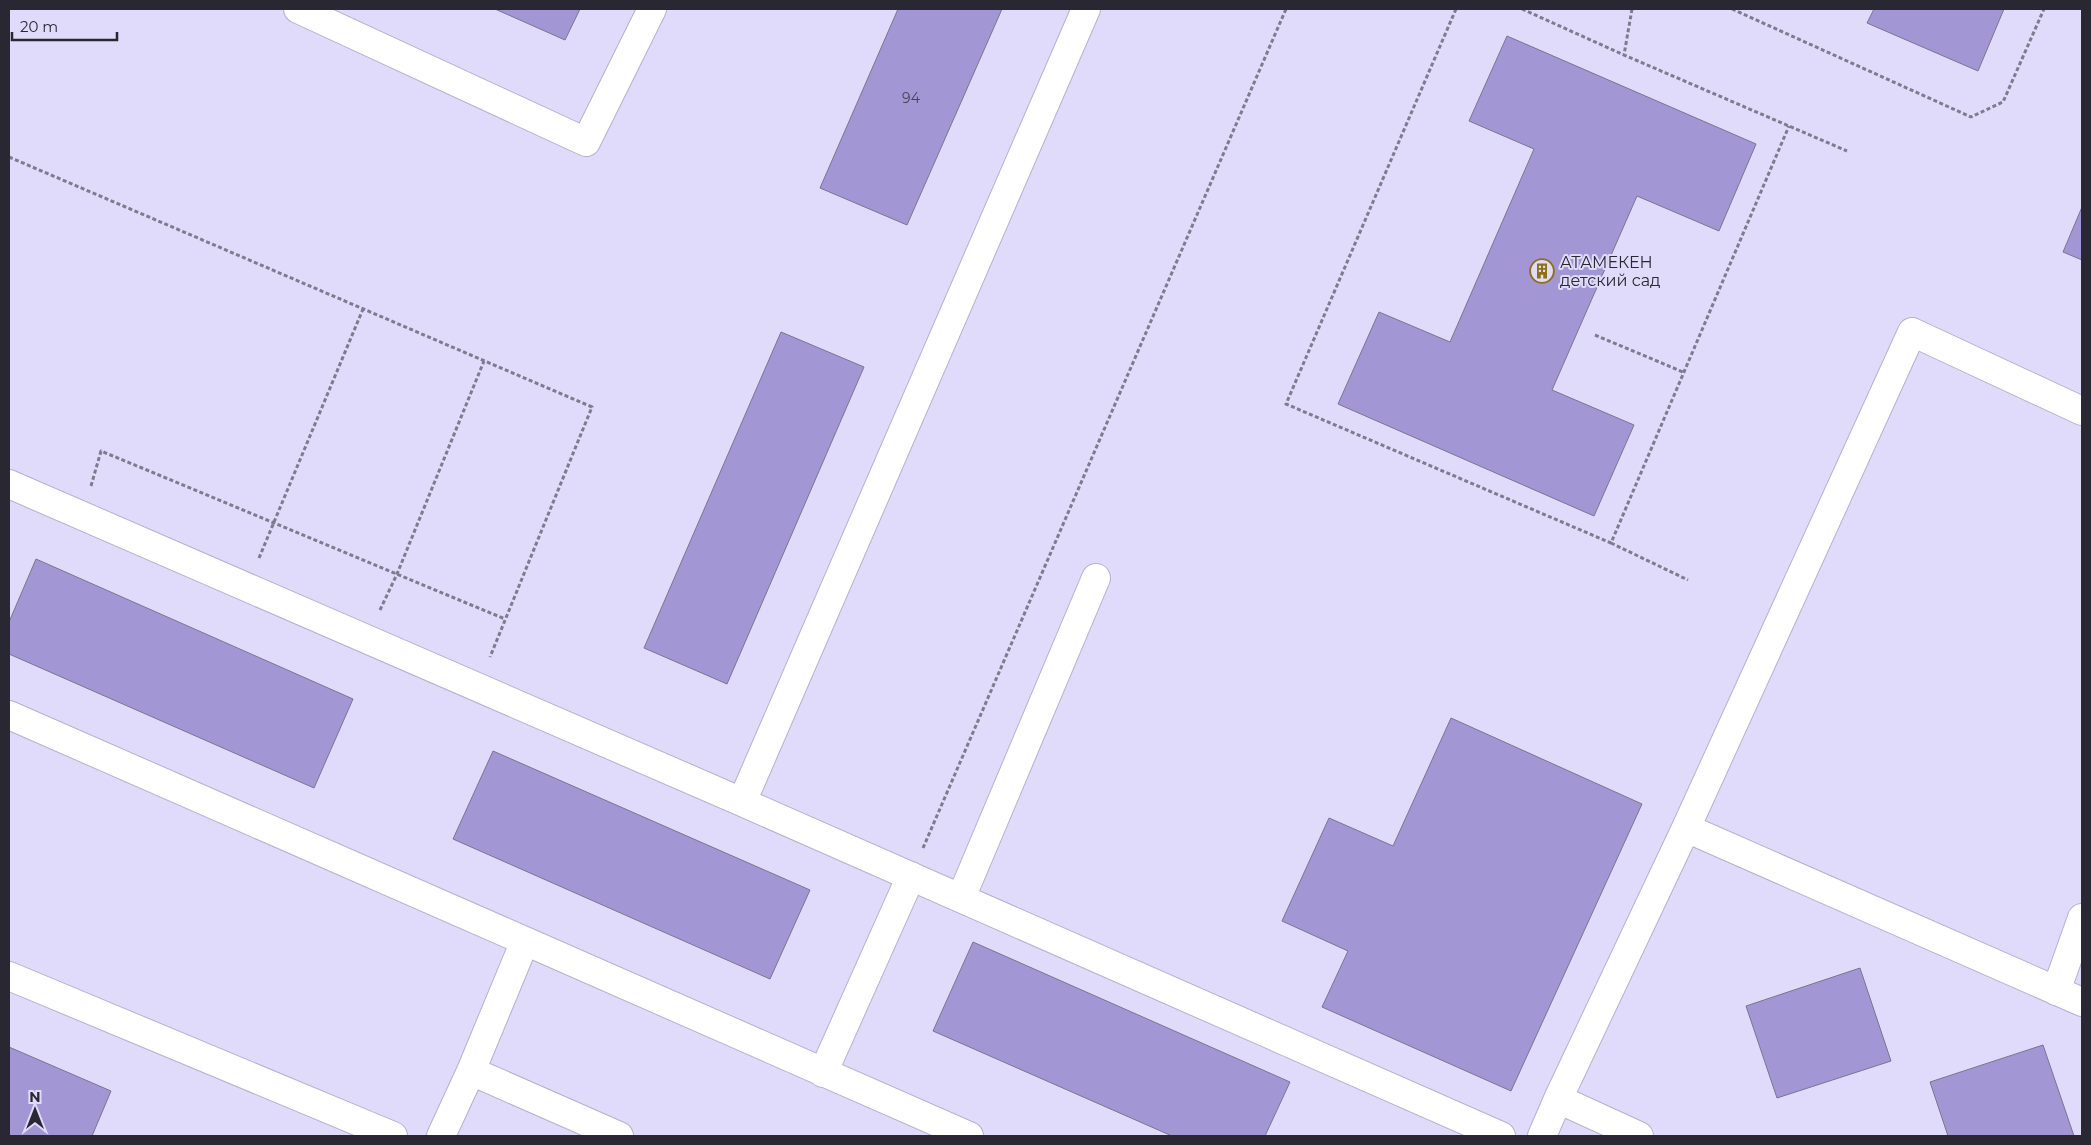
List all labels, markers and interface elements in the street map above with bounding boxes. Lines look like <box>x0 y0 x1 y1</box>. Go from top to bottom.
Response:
scale bar <box>12 10 118 42</box>
text: 20 m <box>20 17 58 36</box>
house number: 94 <box>902 89 921 107</box>
place label: АТАМЕКЕН детский сад <box>1560 253 1660 290</box>
building icon: АТАМЕКЕН детский сад <box>1529 258 1555 284</box>
north arrow <box>10 1085 60 1135</box>
text: N <box>29 1088 41 1106</box>

